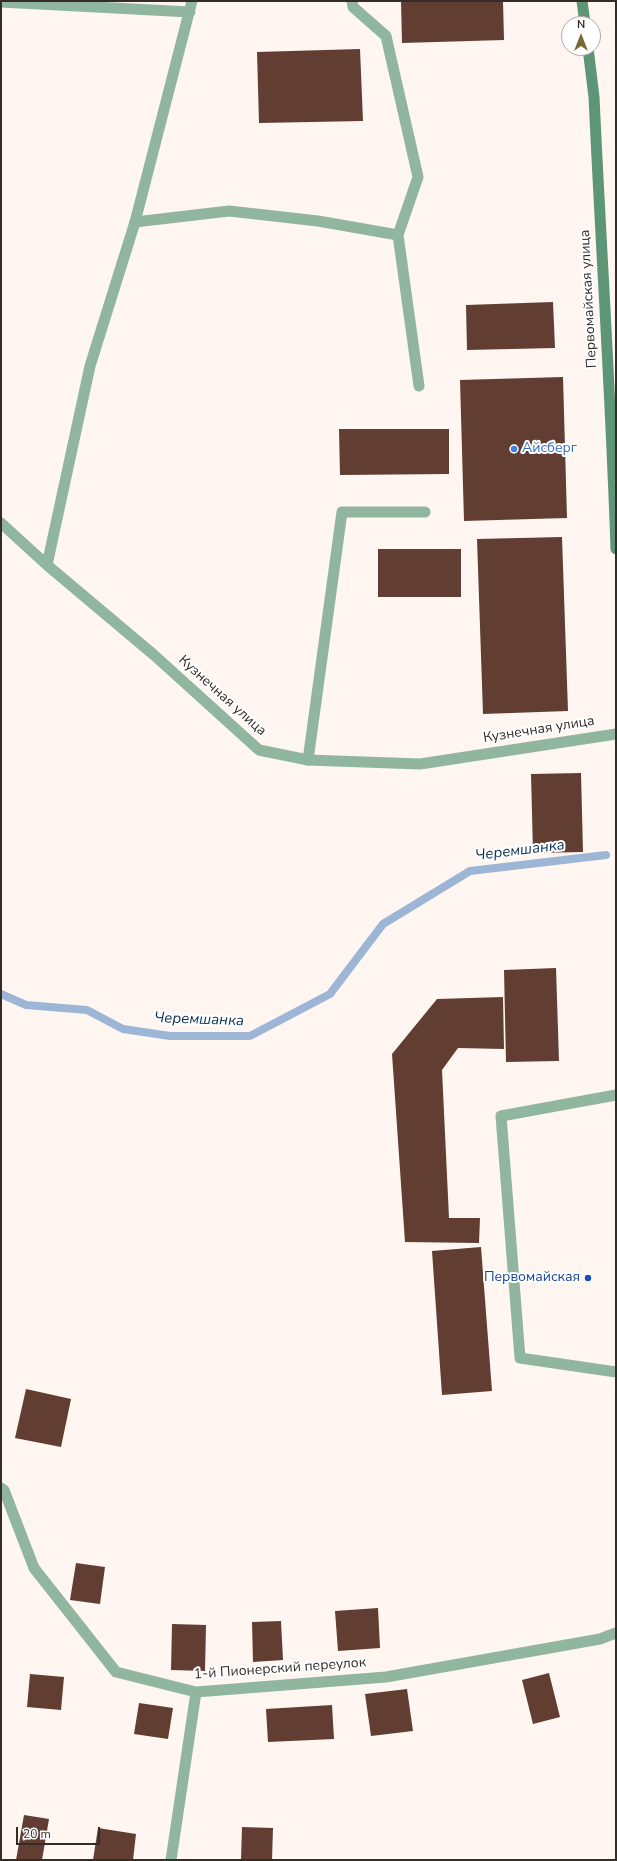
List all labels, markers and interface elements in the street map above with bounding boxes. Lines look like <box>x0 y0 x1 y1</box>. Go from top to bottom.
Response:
north arrow <box>561 16 601 56</box>
text: N <box>577 17 585 32</box>
street label: Первомайская улица <box>577 229 601 369</box>
place label: Айсберг <box>522 441 577 457</box>
marker: Айсберг <box>509 444 519 454</box>
street label: Кузнечная улица <box>175 652 269 740</box>
street label: Кузнечная улица <box>482 713 596 747</box>
water label: Черемшанка <box>474 837 566 865</box>
water label: Черемшанка <box>154 1009 244 1031</box>
place label: Первомайская <box>484 1270 580 1286</box>
marker: Первомайская <box>583 1273 593 1283</box>
street label: 1-й Пионерский переулок <box>193 1655 367 1683</box>
scale bar <box>18 1819 102 1845</box>
text: 20 m <box>23 1826 51 1842</box>

